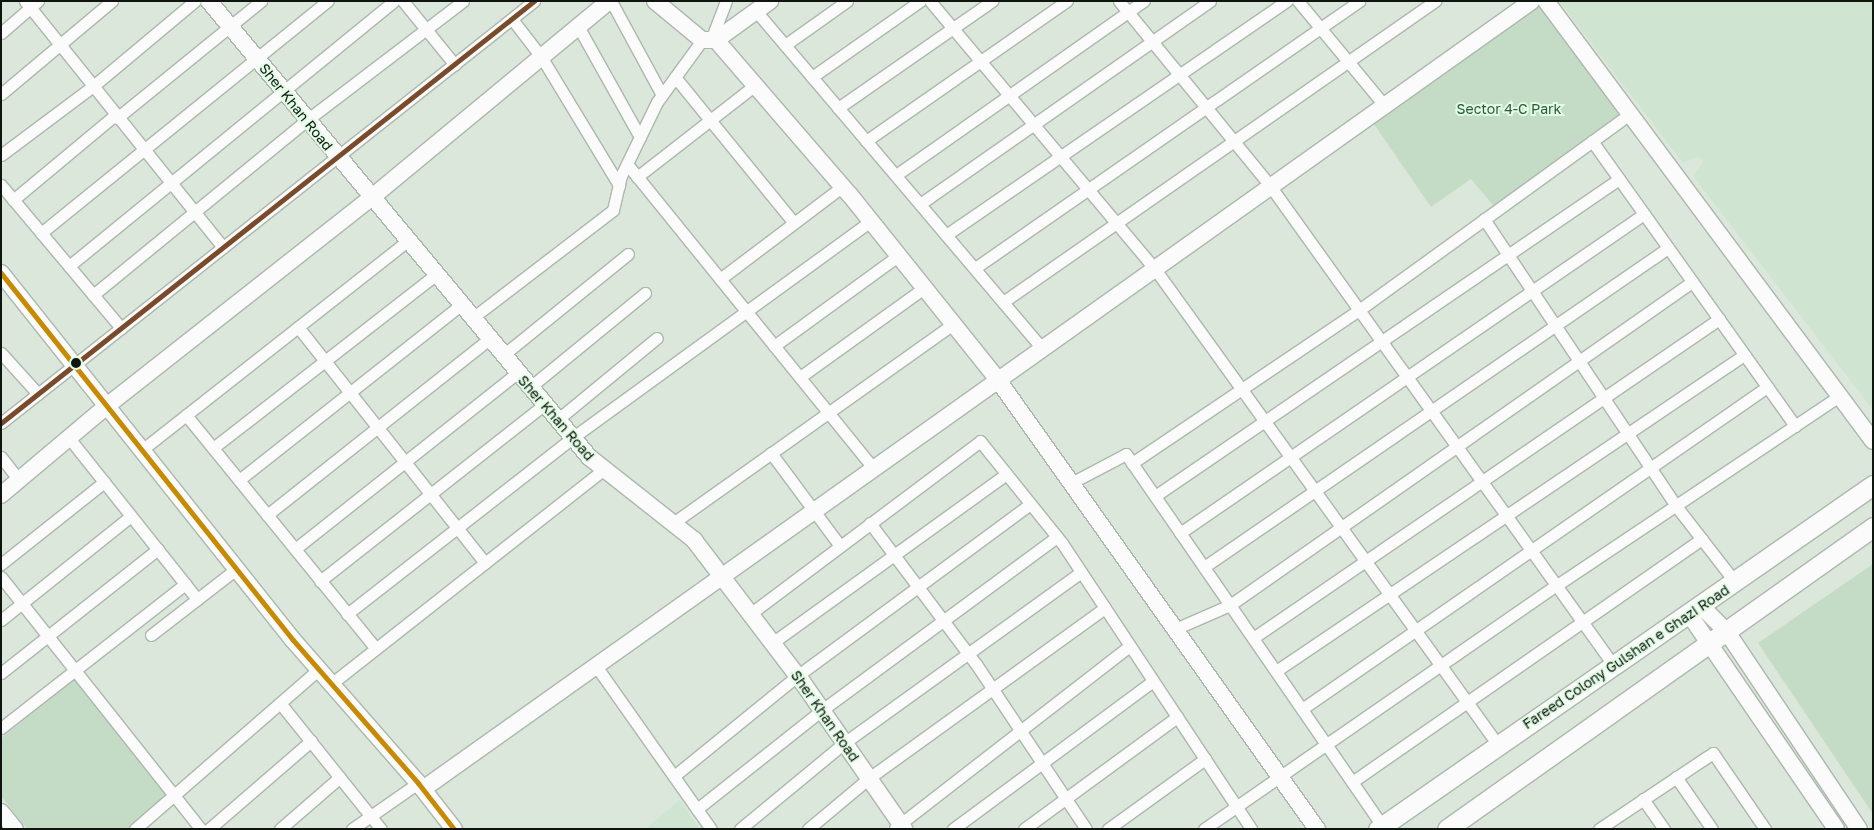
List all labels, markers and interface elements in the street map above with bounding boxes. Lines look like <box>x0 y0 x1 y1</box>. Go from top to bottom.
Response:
street label: Sher Khan Road <box>256 60 336 154</box>
park label: Sector 4-C Park <box>1457 101 1561 117</box>
unlabelled marker <box>71 358 81 368</box>
street label: Sher Khan Road <box>514 372 598 464</box>
street label: Fareed Colony Gulshan e Ghazi Road <box>1520 581 1732 733</box>
street label: Sher Khan Road <box>787 667 863 765</box>

